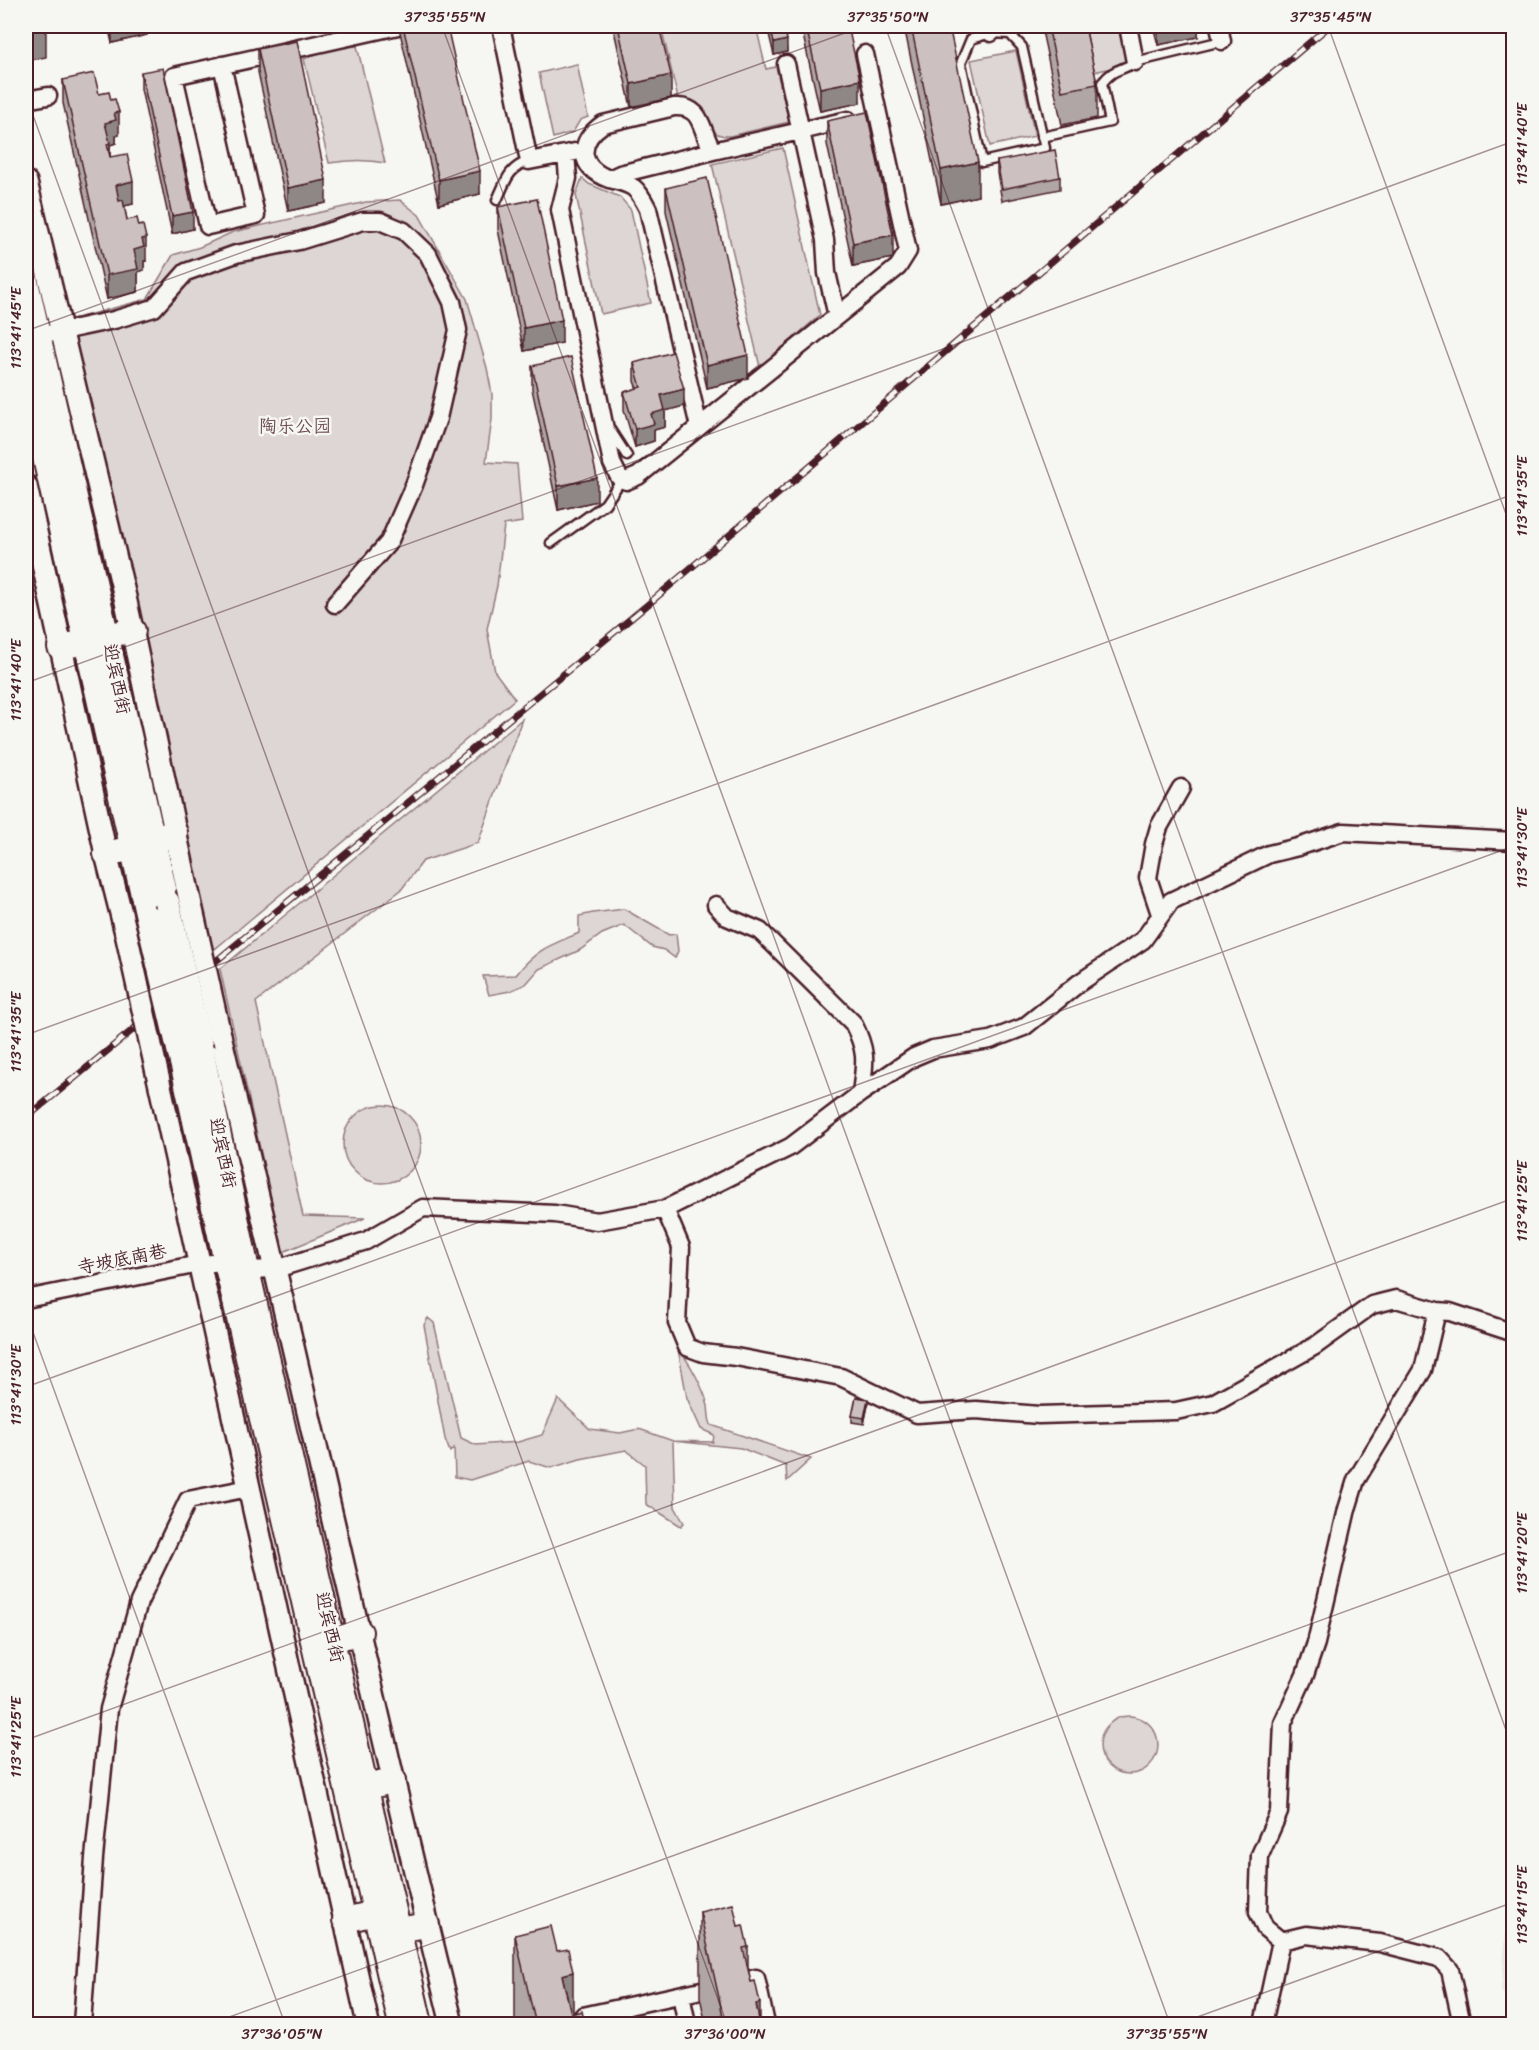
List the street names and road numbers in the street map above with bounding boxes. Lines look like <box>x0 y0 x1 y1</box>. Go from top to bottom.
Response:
street label: 迎宾西街 <box>94 640 140 718</box>
street label: 迎宾西街 <box>200 1114 246 1192</box>
street label: 寺坡底南巷 <box>75 1235 169 1283</box>
street label: 迎宾西街 <box>306 1588 354 1666</box>

